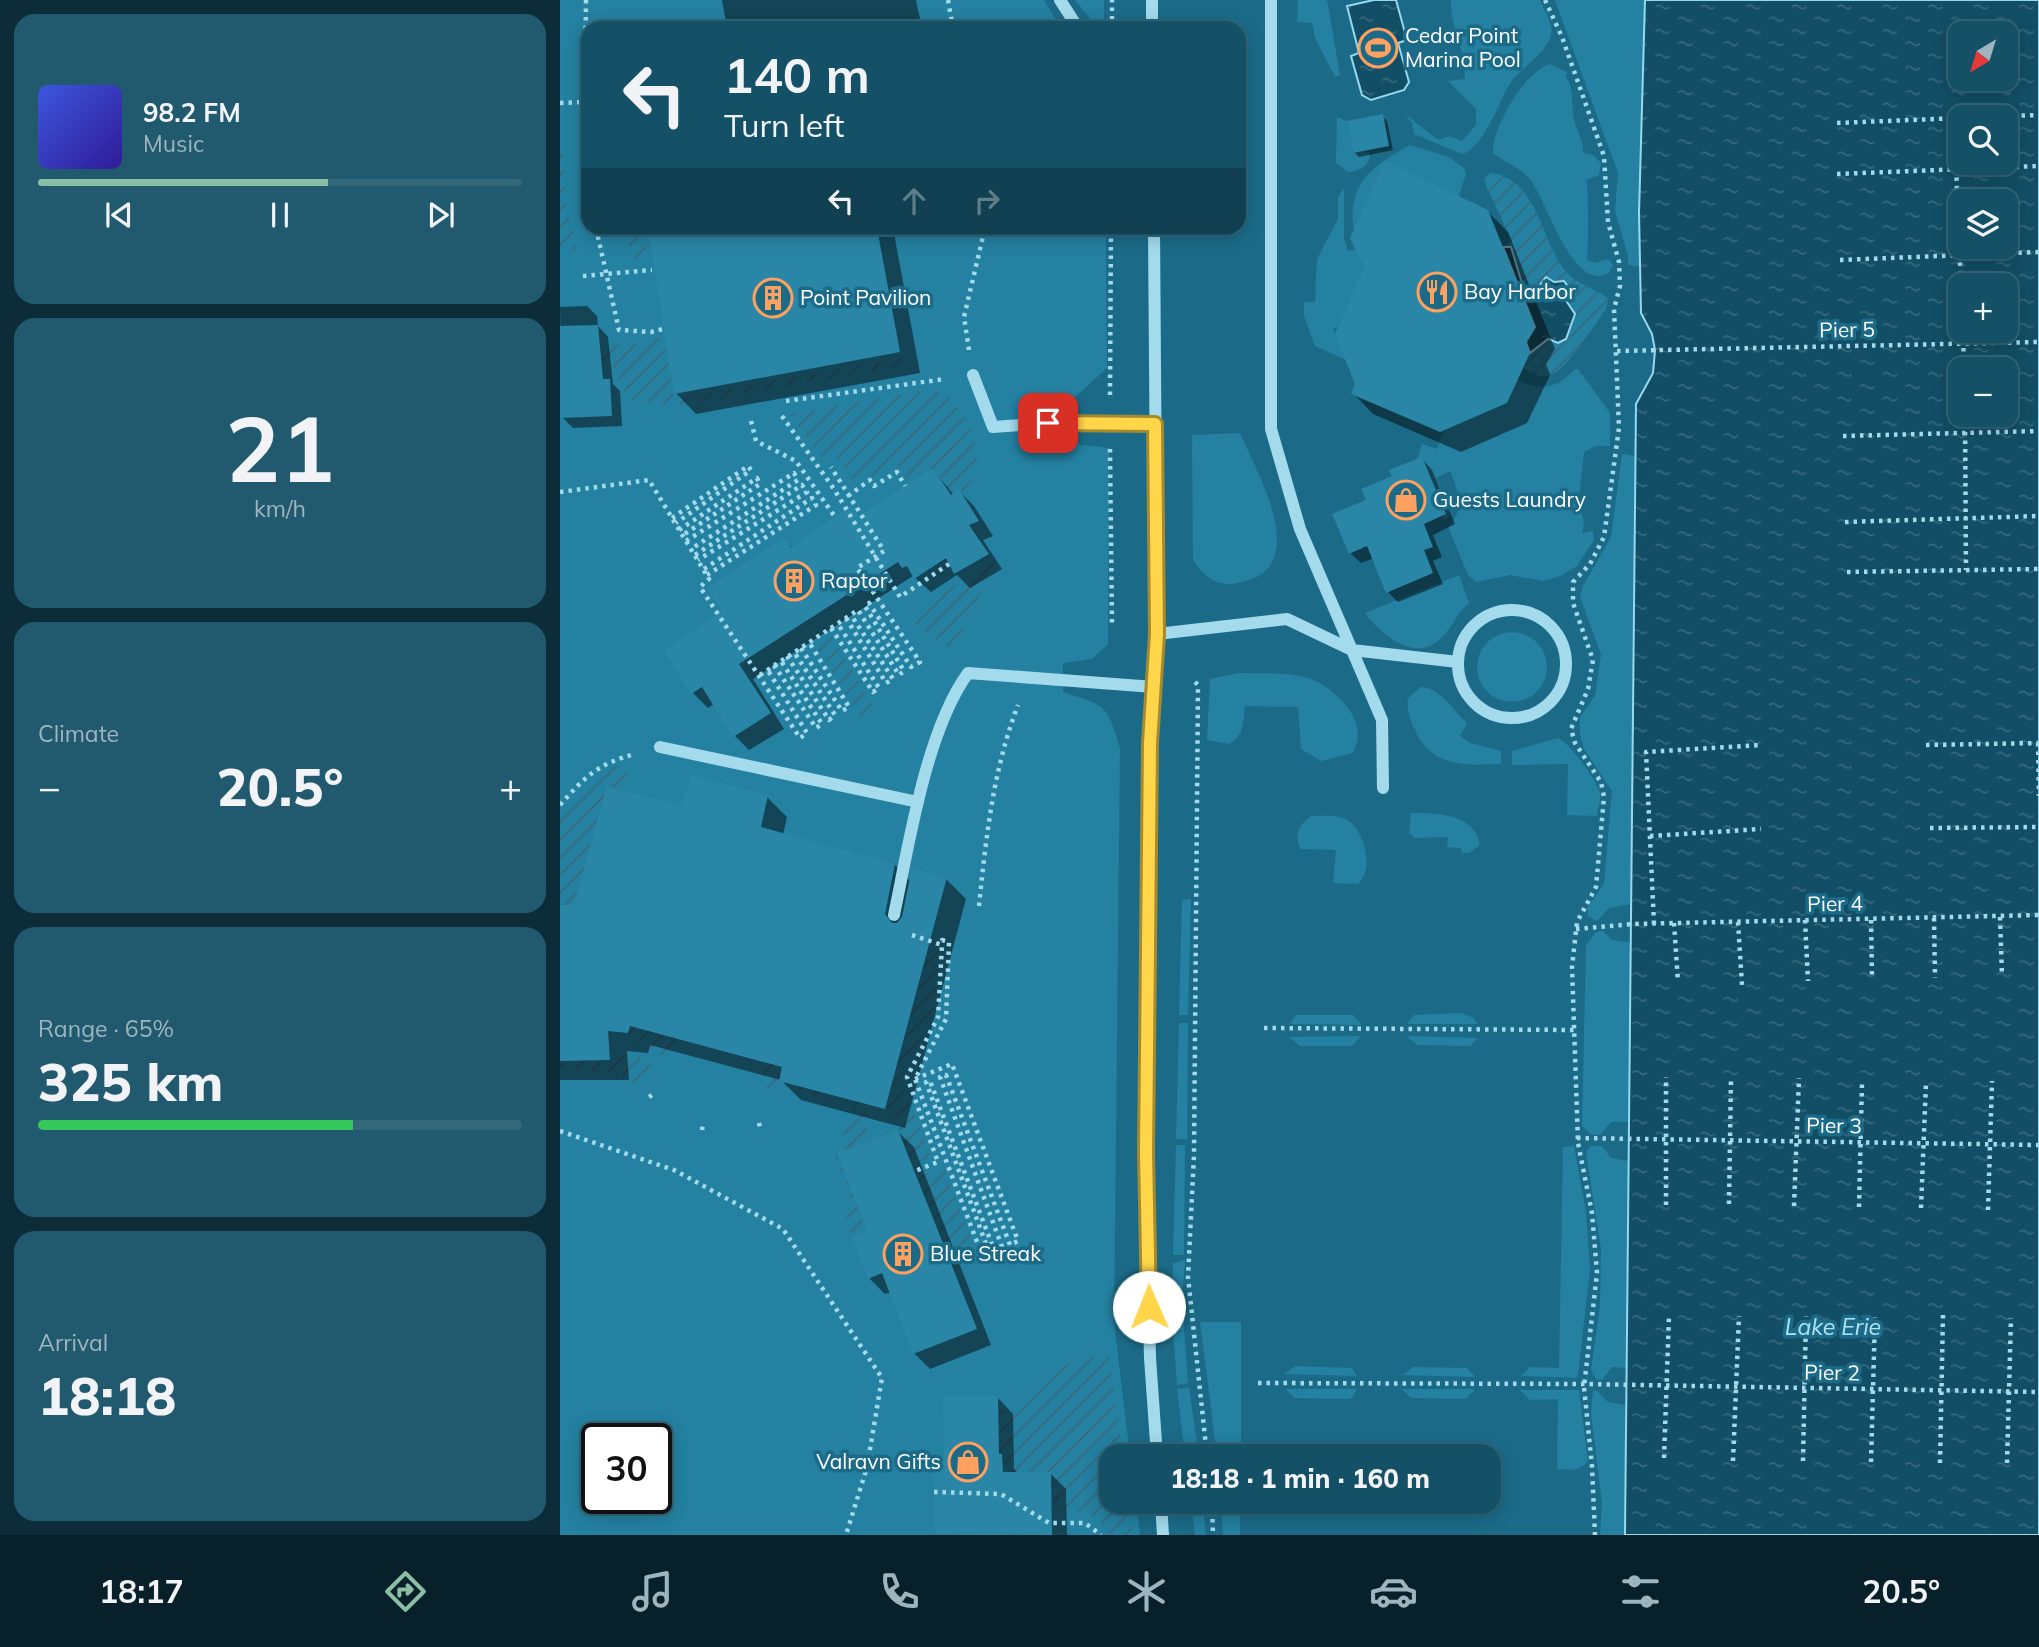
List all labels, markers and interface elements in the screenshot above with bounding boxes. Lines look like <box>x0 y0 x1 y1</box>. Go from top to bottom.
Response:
north arrow <box>1948 21 2018 91</box>
map controls <box>1948 21 2018 427</box>
place label: Cedar Point Marina Pool <box>1405 22 1521 72</box>
sports icon: Cedar Point Marina Pool <box>1357 27 1399 69</box>
text: 140 m <box>724 44 870 105</box>
icon: left <box>609 49 700 140</box>
text: 98.2 FM <box>143 96 241 129</box>
text: Turn left <box>724 105 844 145</box>
button: search <box>1948 105 2018 175</box>
text: Music <box>143 129 204 158</box>
icon: left <box>822 182 860 220</box>
icon: ahead <box>895 182 933 220</box>
icon: right <box>968 182 1006 220</box>
button: layers <box>1948 189 2018 259</box>
icon: previous <box>100 196 138 234</box>
icon: pause <box>261 196 299 234</box>
icon: next <box>422 196 460 234</box>
restaurant icon: Bay Harbor <box>1416 271 1458 313</box>
button: + <box>1948 273 2018 343</box>
building icon: Point Pavilion <box>752 277 794 319</box>
place label: Bay Harbor <box>1464 278 1576 304</box>
place label: Point Pavilion <box>800 284 931 310</box>
street label: Pier 5 <box>1819 316 1875 342</box>
button: − <box>1948 357 2018 427</box>
text: 21 <box>225 391 335 505</box>
pin <box>1018 393 1078 453</box>
icon: arrive <box>1029 404 1067 442</box>
shop icon: Guests Laundry <box>1385 479 1427 521</box>
place label: Guests Laundry <box>1433 486 1586 512</box>
text: km/h <box>254 494 306 523</box>
building icon: Raptor <box>773 560 815 602</box>
place label: Raptor <box>821 567 888 593</box>
text: Climate <box>38 719 119 748</box>
text: 20.5° <box>216 754 344 819</box>
text: − <box>38 763 61 811</box>
text: + <box>499 763 522 811</box>
street label: Pier 4 <box>1807 890 1864 916</box>
text: Range · 65% <box>38 1014 174 1043</box>
text: 325 km <box>38 1049 223 1114</box>
street label: Pier 3 <box>1806 1112 1862 1138</box>
building icon: Blue Streak <box>882 1233 924 1275</box>
place label: Blue Streak <box>930 1240 1041 1266</box>
position arrow <box>1112 1270 1186 1344</box>
water label: Lake Erie <box>1785 1312 1881 1341</box>
text: Arrival <box>38 1328 108 1357</box>
street label: Pier 2 <box>1804 1359 1860 1385</box>
text: 18:18 <box>38 1363 176 1428</box>
speed limit sign: 30 <box>581 1423 672 1514</box>
shop icon: Valravn Gifts <box>947 1441 989 1483</box>
place label: Valravn Gifts <box>816 1448 941 1474</box>
text: 18:18 · 1 min · 160 m <box>1170 1462 1430 1495</box>
icon: directions <box>381 1567 430 1616</box>
icon: music <box>628 1567 677 1616</box>
icon: phone <box>875 1567 924 1616</box>
icon: climate <box>1122 1567 1171 1616</box>
icon: car <box>1369 1567 1418 1616</box>
icon: filters <box>1616 1567 1665 1616</box>
text: 18:17 <box>99 1571 184 1611</box>
text: 20.5° <box>1862 1571 1940 1611</box>

